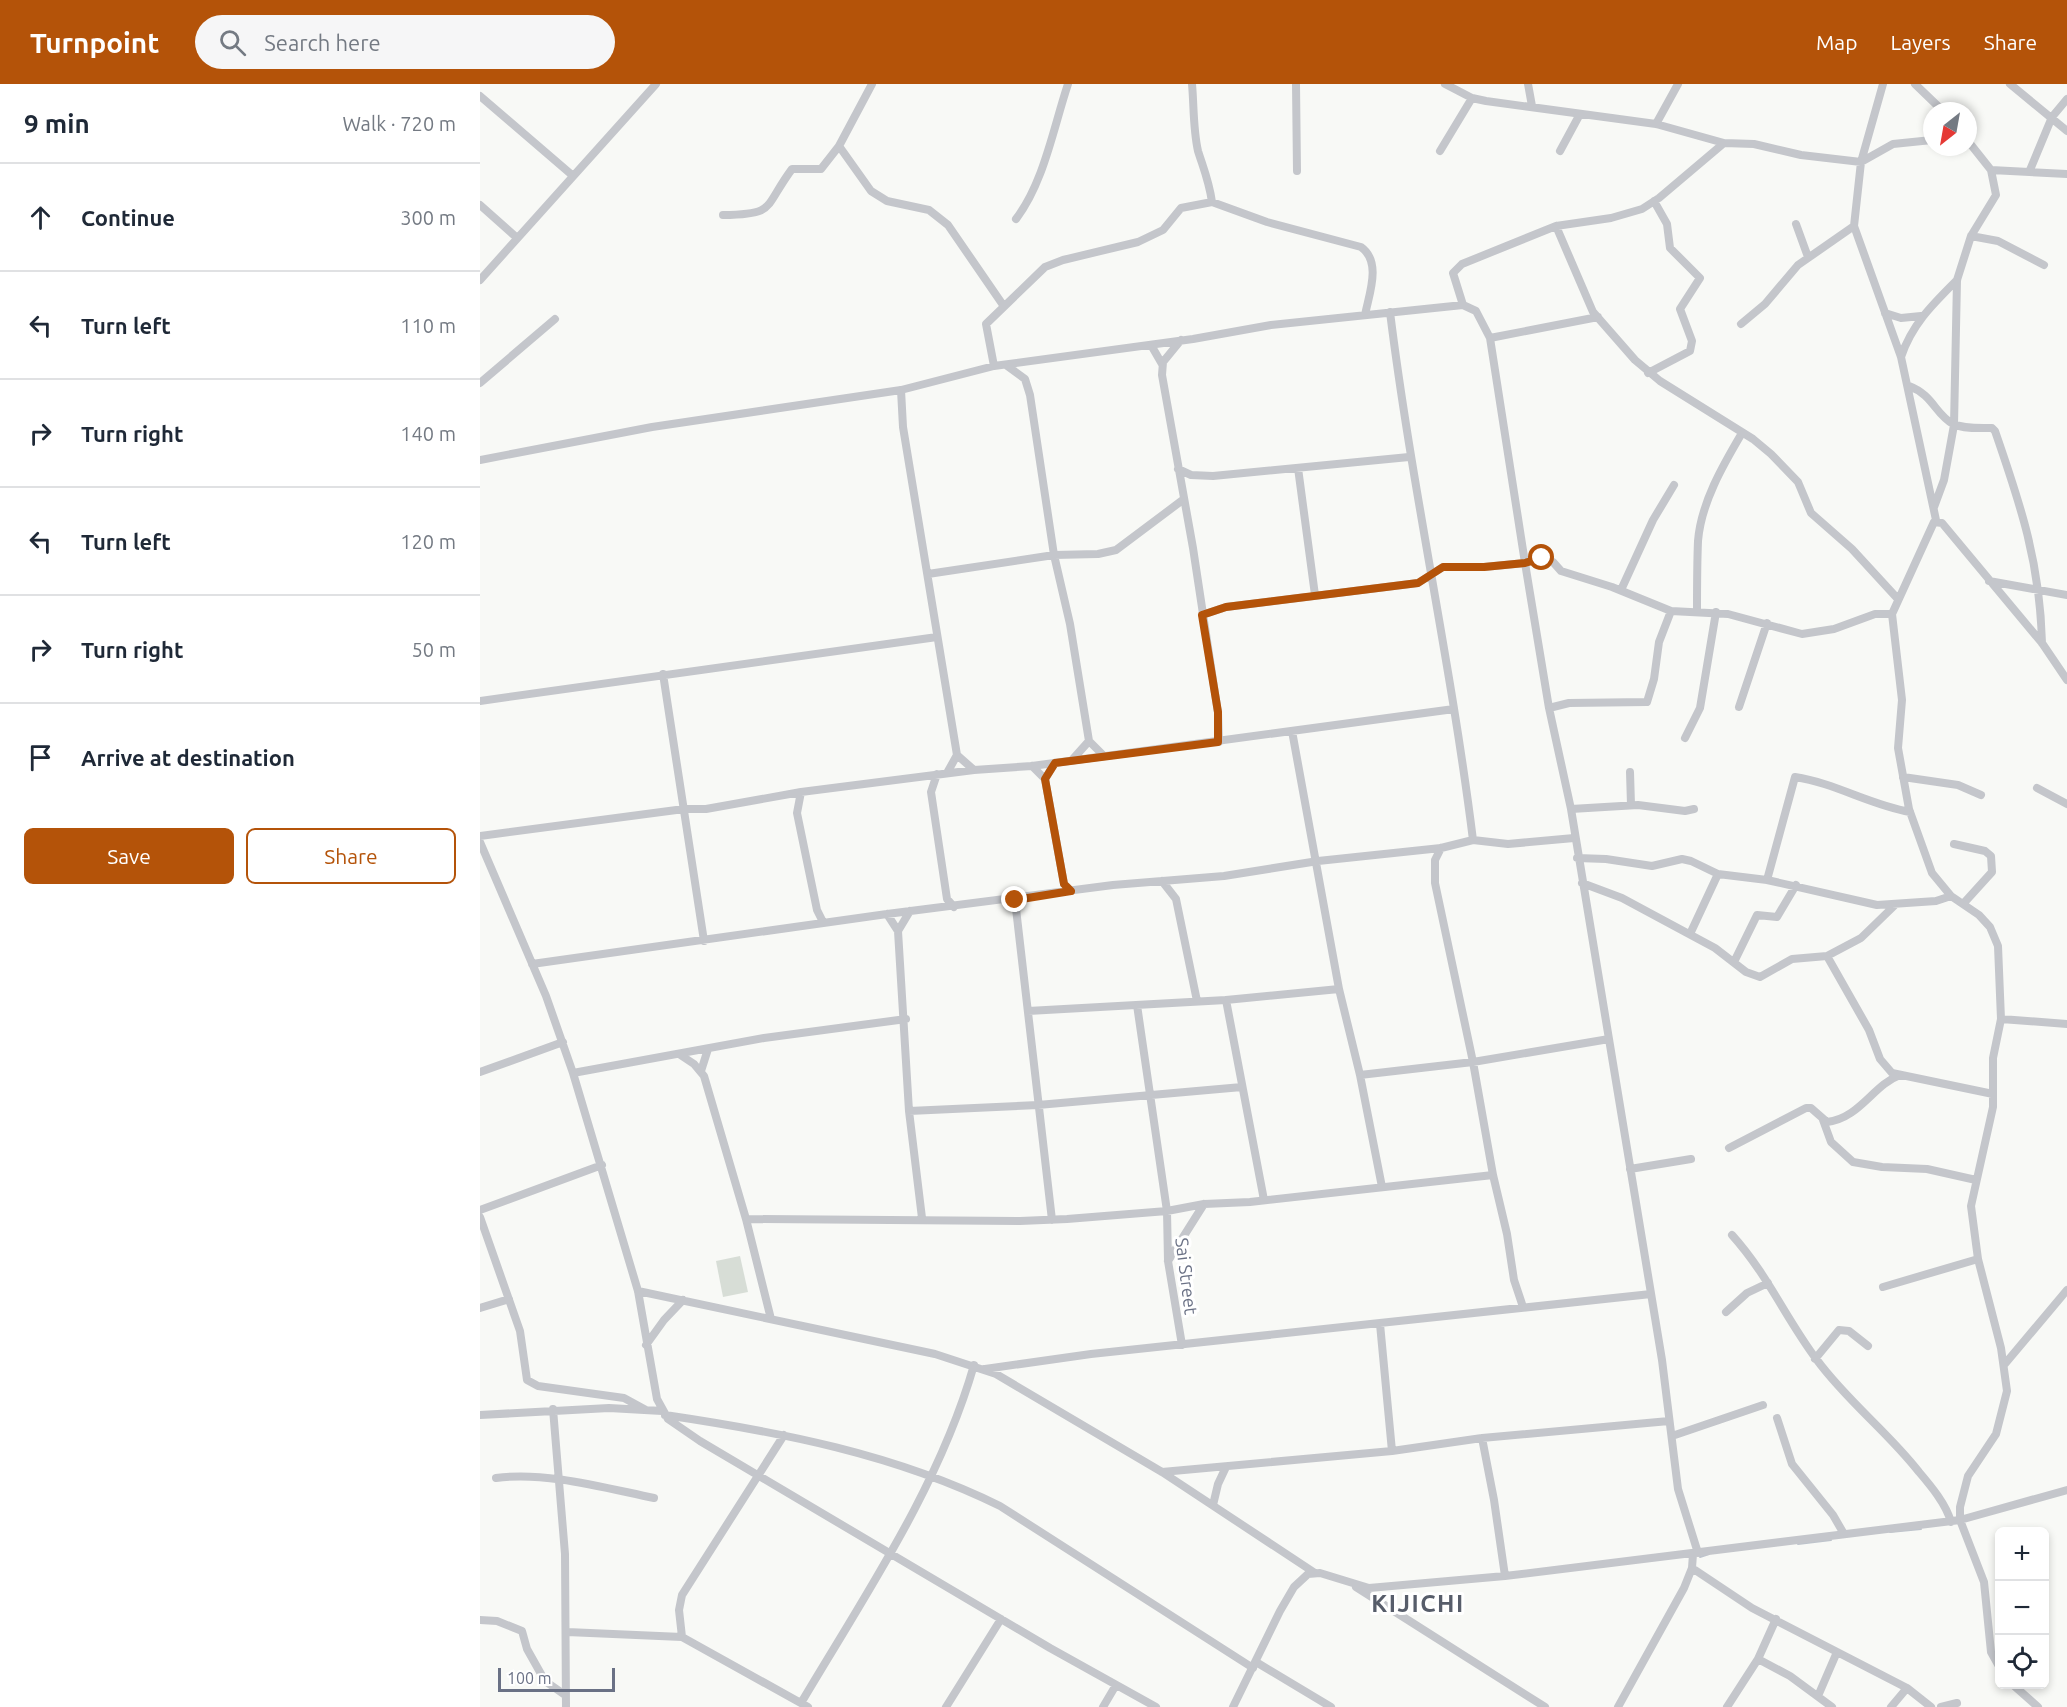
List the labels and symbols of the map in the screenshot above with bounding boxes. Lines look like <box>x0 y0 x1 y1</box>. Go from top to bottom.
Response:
north arrow <box>1923 102 1977 156</box>
route start <box>1528 544 1554 570</box>
route end <box>1001 886 1027 912</box>
street label: Sai Street <box>1172 1236 1202 1316</box>
district label: KIJICHI <box>1371 1590 1465 1617</box>
scale bar <box>498 1665 615 1692</box>

